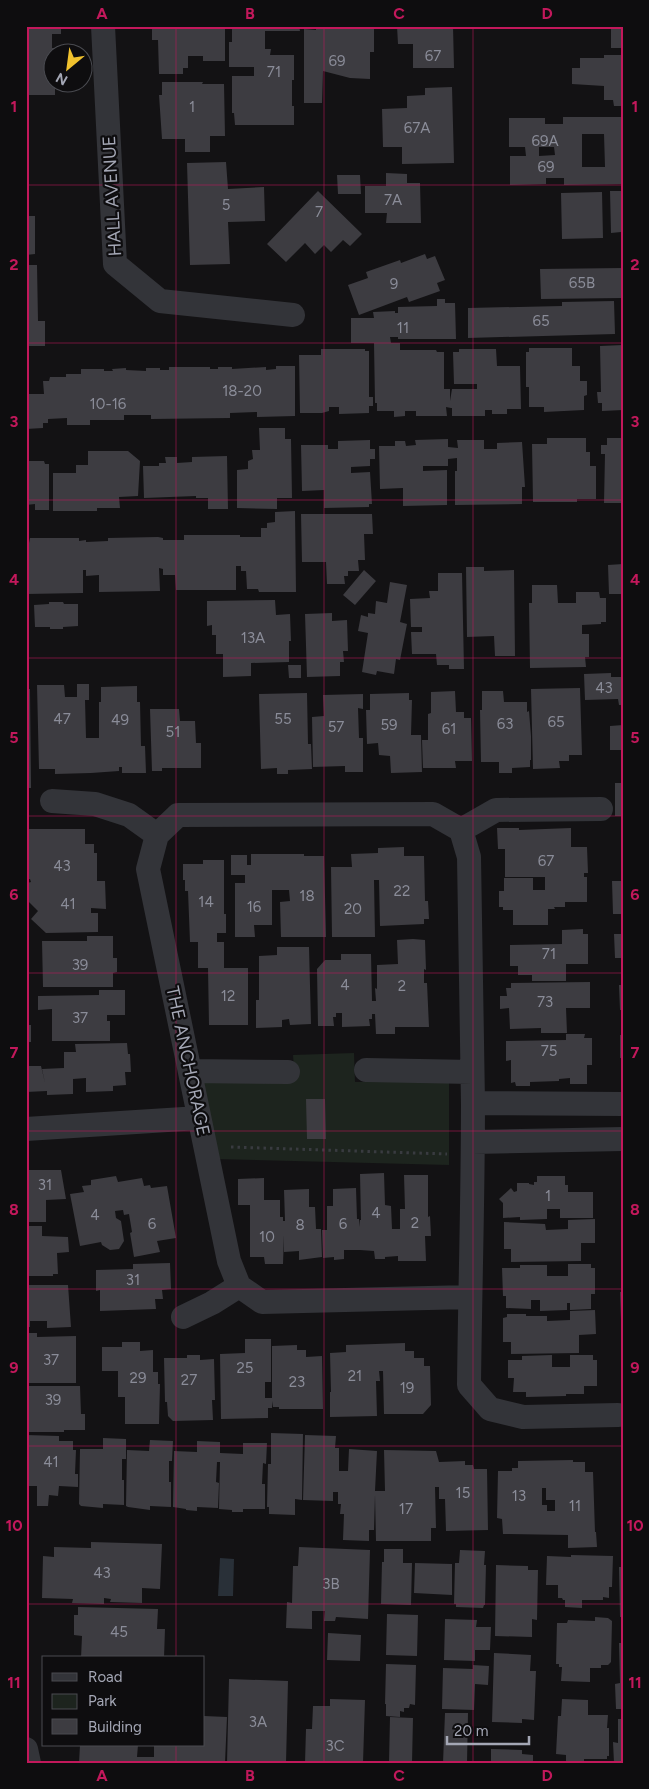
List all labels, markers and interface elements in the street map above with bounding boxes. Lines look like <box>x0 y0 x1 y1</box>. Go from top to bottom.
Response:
text: A <box>96 4 108 23</box>
text: B <box>245 4 255 23</box>
text: C <box>393 4 405 23</box>
text: D <box>541 4 553 23</box>
north arrow <box>42 42 92 92</box>
house number: 67 <box>425 47 441 65</box>
house number: 69 <box>329 52 345 70</box>
house number: 71 <box>267 63 281 81</box>
text: N <box>53 69 71 89</box>
text: 1 <box>11 97 17 116</box>
text: 1 <box>632 97 638 116</box>
house number: 1 <box>189 98 195 116</box>
house number: 67A <box>404 119 430 137</box>
house number: 69A <box>531 132 559 150</box>
street label: HALL AVENUE <box>98 135 126 257</box>
house number: 69 <box>538 158 554 176</box>
house number: 7A <box>384 191 402 209</box>
house number: 5 <box>222 196 230 214</box>
house number: 7 <box>315 203 323 221</box>
text: 2 <box>9 255 19 274</box>
text: 2 <box>630 255 640 274</box>
house number: 65B <box>569 274 595 292</box>
house number: 9 <box>390 275 398 293</box>
house number: 65 <box>532 312 550 330</box>
house number: 11 <box>397 319 409 337</box>
house number: 18-20 <box>222 382 262 400</box>
house number: 10-16 <box>90 395 127 413</box>
text: 3 <box>10 412 19 431</box>
text: 3 <box>631 412 640 431</box>
text: 4 <box>9 570 19 589</box>
text: 4 <box>630 570 640 589</box>
house number: 13A <box>241 629 265 647</box>
house number: 43 <box>595 679 613 697</box>
house number: 47 <box>53 710 71 728</box>
house number: 55 <box>274 710 292 728</box>
house number: 49 <box>111 711 129 729</box>
house number: 65 <box>547 713 565 731</box>
house number: 63 <box>497 715 513 733</box>
house number: 59 <box>380 716 398 734</box>
house number: 57 <box>328 718 344 736</box>
house number: 61 <box>442 720 456 738</box>
house number: 51 <box>166 723 180 741</box>
text: 5 <box>9 728 19 747</box>
text: 5 <box>630 728 640 747</box>
house number: 67 <box>538 852 554 870</box>
house number: 43 <box>53 857 71 875</box>
house number: 22 <box>394 882 410 900</box>
text: 6 <box>9 885 19 904</box>
text: 6 <box>630 885 640 904</box>
house number: 18 <box>299 887 315 905</box>
house number: 14 <box>198 893 214 911</box>
house number: 41 <box>60 895 76 913</box>
house number: 16 <box>247 898 262 916</box>
house number: 20 <box>344 900 362 918</box>
house number: 71 <box>542 945 556 963</box>
house number: 39 <box>72 956 88 974</box>
house number: 4 <box>340 976 350 994</box>
house number: 2 <box>398 977 406 995</box>
street label: THE ANCHORAGE <box>161 984 215 1138</box>
house number: 12 <box>221 987 235 1005</box>
house number: 73 <box>537 993 553 1011</box>
house number: 37 <box>72 1009 88 1027</box>
house number: 75 <box>541 1042 557 1060</box>
text: 7 <box>10 1043 19 1062</box>
text: 7 <box>631 1043 640 1062</box>
house number: 31 <box>38 1176 52 1194</box>
house number: 1 <box>545 1187 551 1205</box>
text: 8 <box>9 1200 19 1219</box>
text: 8 <box>630 1200 640 1219</box>
house number: 4 <box>371 1204 381 1222</box>
house number: 4 <box>90 1206 100 1224</box>
house number: 2 <box>411 1214 419 1232</box>
house number: 6 <box>148 1215 157 1233</box>
house number: 6 <box>339 1215 348 1233</box>
house number: 8 <box>295 1216 305 1234</box>
house number: 10 <box>259 1228 275 1246</box>
house number: 31 <box>126 1271 140 1289</box>
house number: 37 <box>43 1351 59 1369</box>
text: 9 <box>9 1358 19 1377</box>
text: 9 <box>630 1358 640 1377</box>
house number: 25 <box>236 1359 254 1377</box>
house number: 21 <box>348 1367 362 1385</box>
house number: 29 <box>130 1369 146 1387</box>
house number: 27 <box>181 1371 197 1389</box>
house number: 23 <box>289 1373 305 1391</box>
house number: 19 <box>400 1379 414 1397</box>
house number: 39 <box>45 1391 61 1409</box>
house number: 41 <box>43 1453 59 1471</box>
house number: 15 <box>456 1484 470 1502</box>
house number: 13 <box>512 1487 526 1505</box>
house number: 11 <box>569 1497 581 1515</box>
house number: 17 <box>399 1500 413 1518</box>
text: 10 <box>5 1516 23 1535</box>
text: 10 <box>626 1516 644 1535</box>
house number: 43 <box>93 1564 111 1582</box>
house number: 3B <box>322 1575 340 1593</box>
house number: 45 <box>110 1623 128 1641</box>
legend <box>42 1656 205 1746</box>
text: Road <box>88 1668 123 1686</box>
text: 11 <box>7 1673 21 1692</box>
text: 11 <box>628 1673 642 1692</box>
text: Park <box>88 1692 117 1710</box>
house number: 3A <box>249 1713 267 1731</box>
scale bar <box>447 1714 529 1746</box>
text: Building <box>88 1718 142 1736</box>
text: 20 m <box>454 1722 488 1740</box>
house number: 3C <box>326 1737 345 1755</box>
text: A <box>96 1766 108 1785</box>
text: B <box>245 1766 255 1785</box>
text: C <box>393 1766 405 1785</box>
text: D <box>541 1766 553 1785</box>

